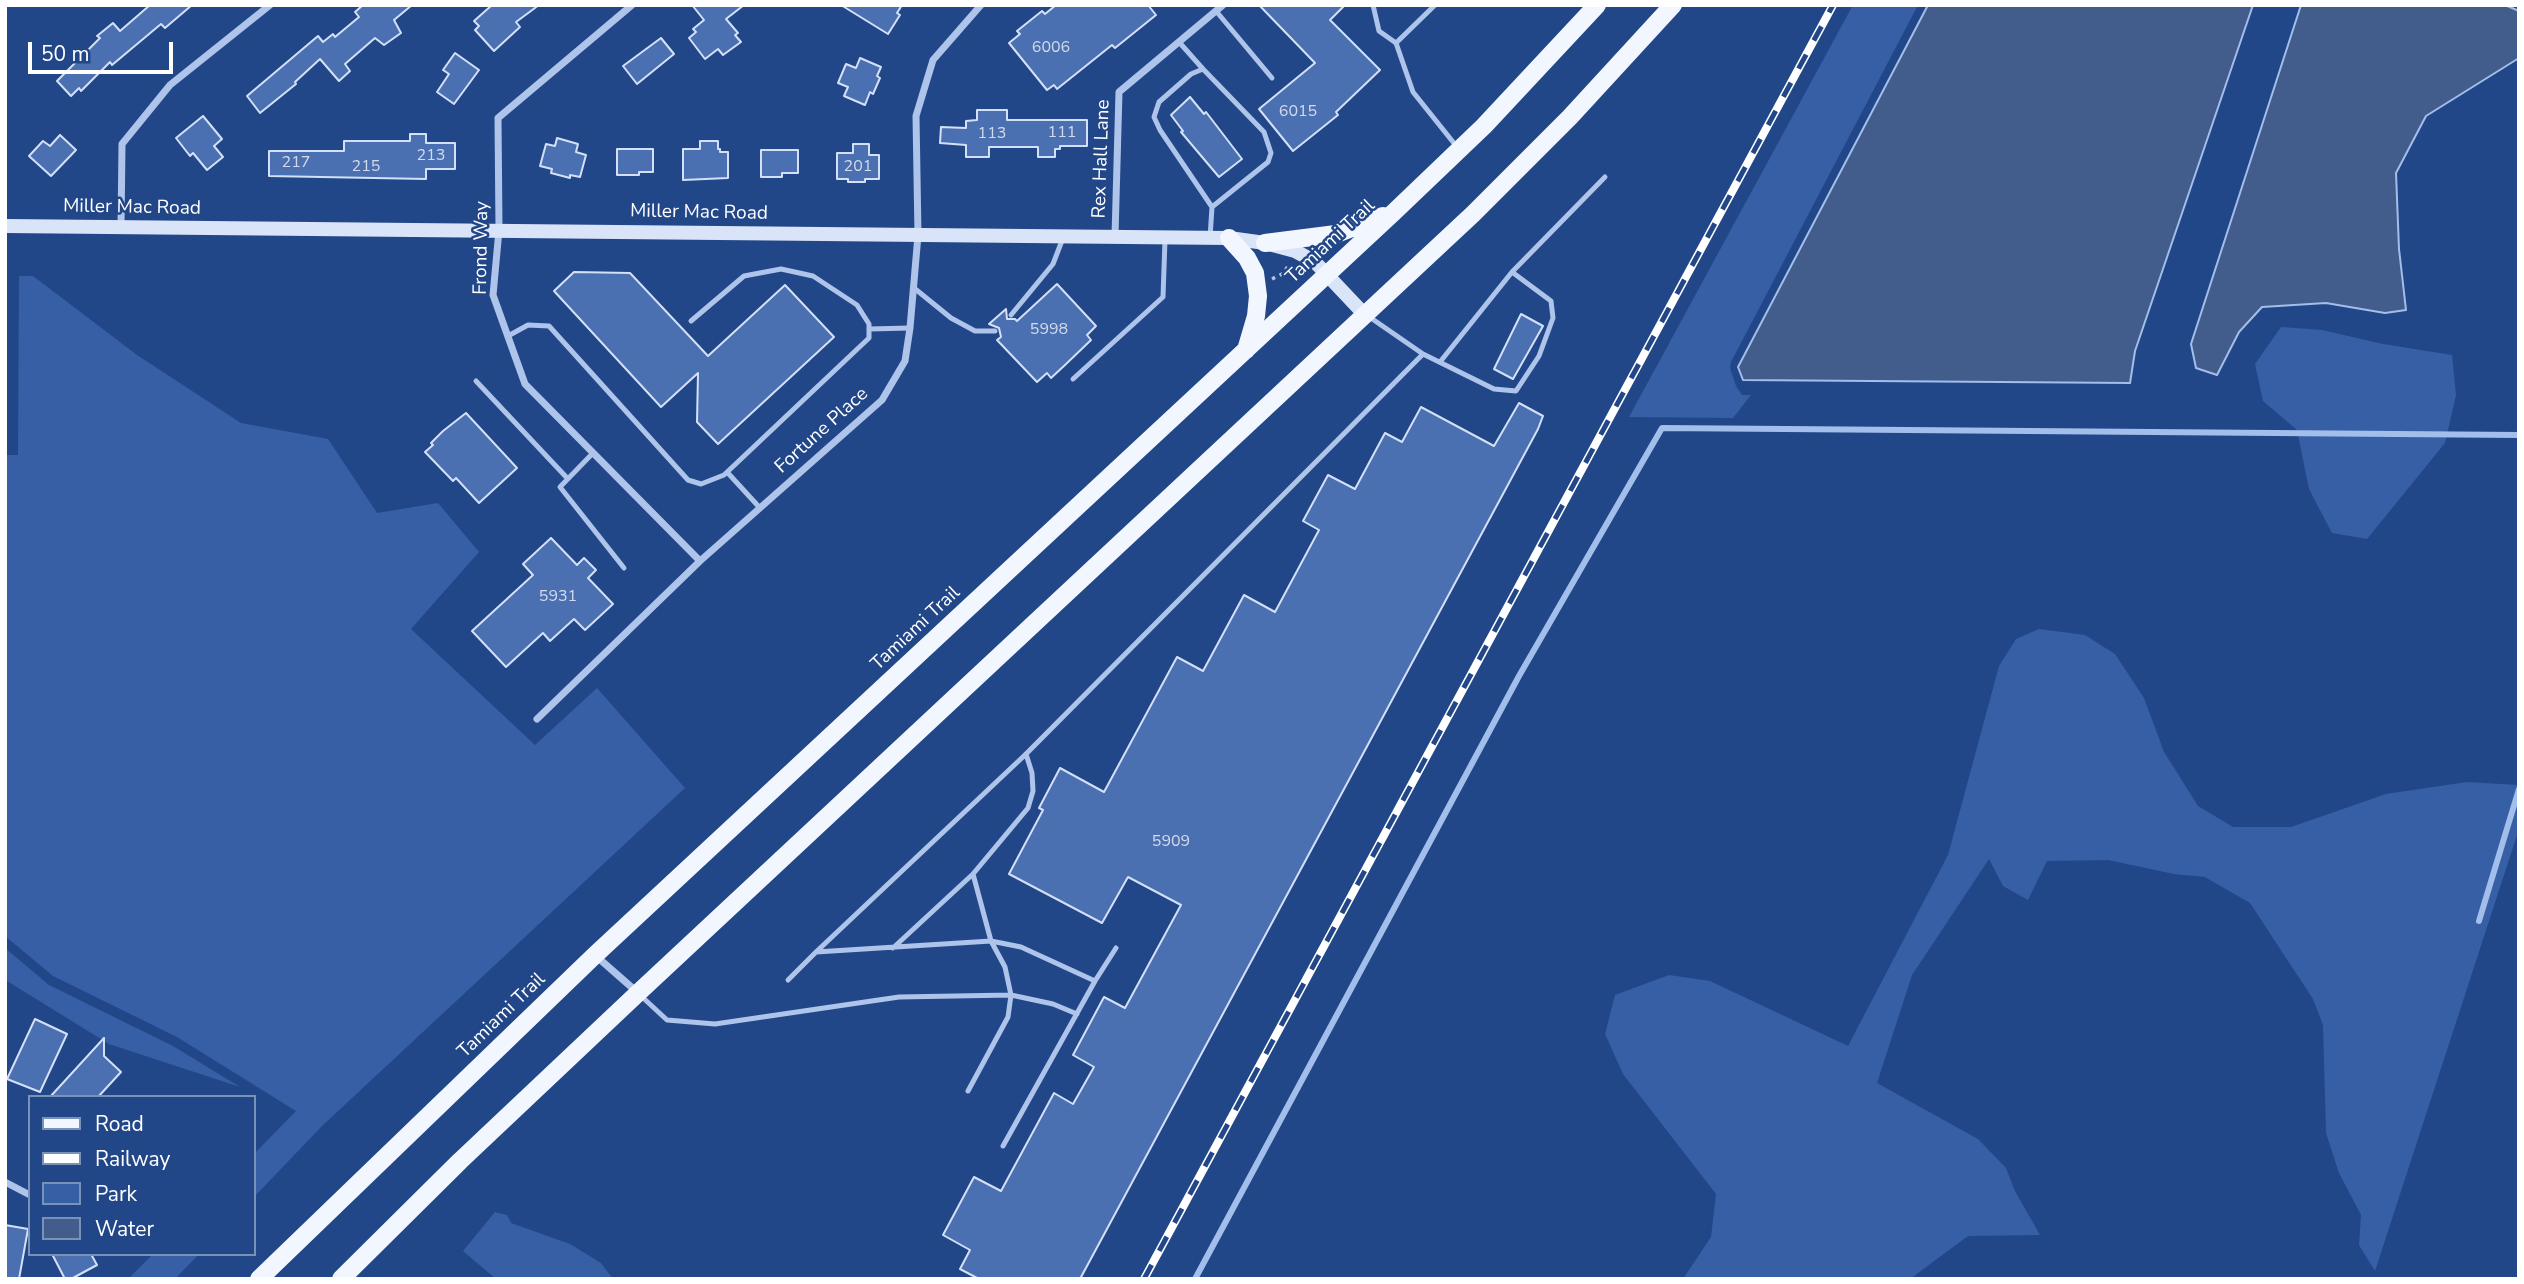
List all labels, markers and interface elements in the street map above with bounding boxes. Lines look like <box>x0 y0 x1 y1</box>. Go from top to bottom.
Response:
scale bar <box>32 28 177 72</box>
house number: 6006 <box>1032 38 1070 58</box>
text: 50 m <box>41 40 90 68</box>
street label: Rex Hall Lane <box>1089 99 1115 219</box>
house number: 6015 <box>1279 102 1317 122</box>
house number: 111 <box>1048 123 1076 143</box>
house number: 113 <box>978 124 1006 144</box>
house number: 213 <box>417 146 445 166</box>
house number: 217 <box>282 153 310 173</box>
house number: 215 <box>352 157 380 177</box>
house number: 201 <box>844 157 872 177</box>
street label: Miller Mac Road <box>63 195 201 221</box>
street label: Tamiami Trail <box>1282 195 1380 289</box>
street label: Miller Mac Road <box>630 200 768 226</box>
street label: Frond Way <box>470 201 494 295</box>
house number: 5998 <box>1030 320 1068 340</box>
street label: Fortune Place <box>771 383 873 479</box>
street label: Tamiami Trail <box>867 582 965 676</box>
house number: 5931 <box>539 587 577 607</box>
house number: 5909 <box>1152 832 1190 852</box>
street label: Tamiami Trail <box>453 968 551 1064</box>
legend <box>28 1095 256 1256</box>
text: Road <box>95 1110 144 1138</box>
text: Railway <box>95 1145 170 1173</box>
text: Park <box>95 1180 137 1208</box>
text: Water <box>95 1215 154 1243</box>

